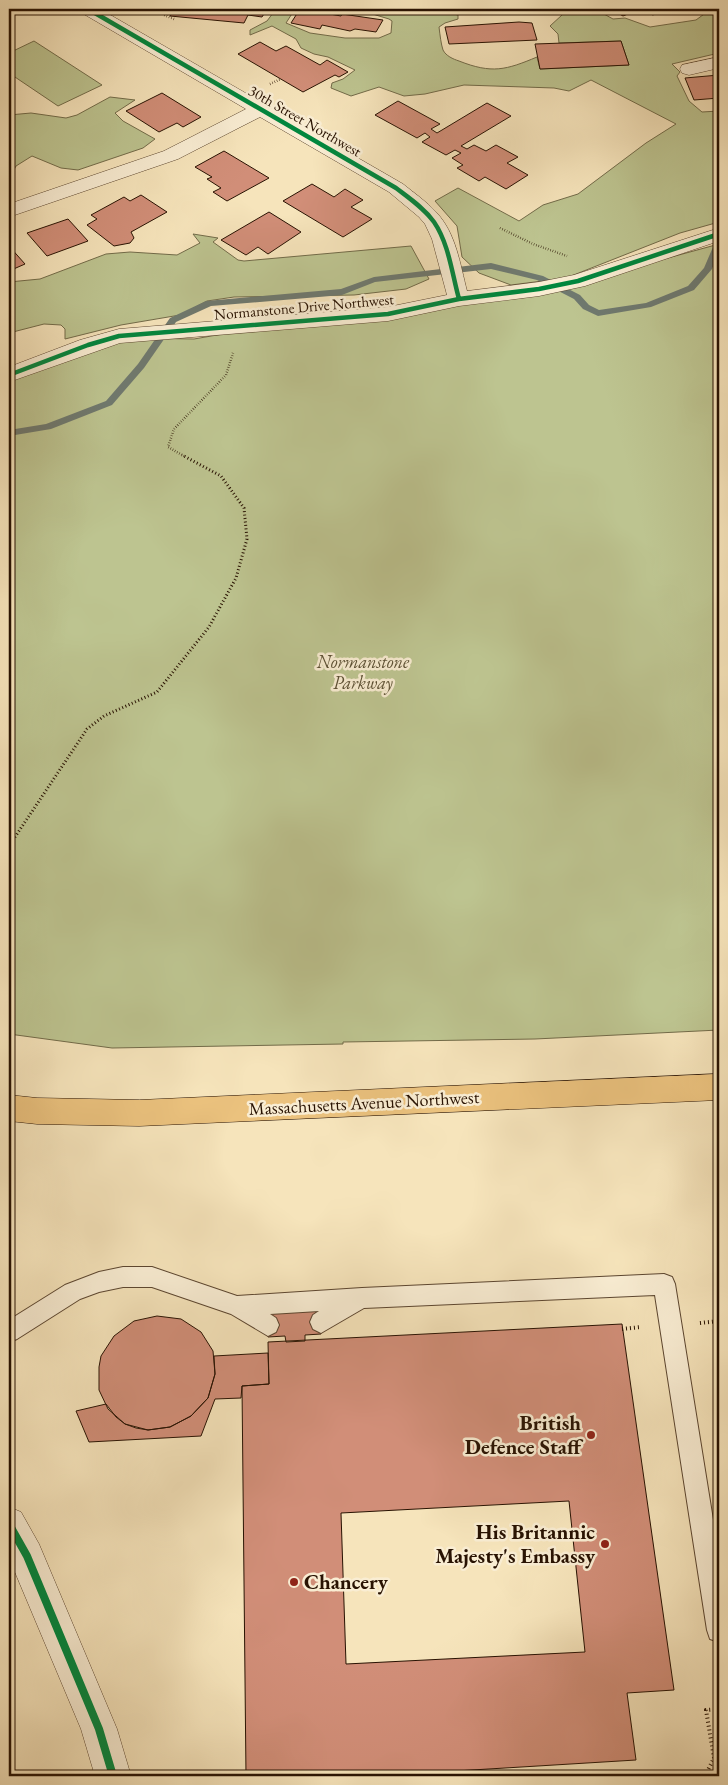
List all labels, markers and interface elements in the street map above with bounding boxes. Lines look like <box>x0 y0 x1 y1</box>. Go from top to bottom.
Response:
street label: 30th Street Northwest <box>245 80 365 161</box>
street label: Normanstone Drive Northwest <box>213 289 395 324</box>
park label: Normanstone Parkway <box>316 650 410 695</box>
street label: Massachusetts Avenue Northwest <box>248 1085 480 1120</box>
place label: British Defence Staff <box>465 1409 584 1460</box>
marker: British Defence Staff <box>585 1429 597 1441</box>
place label: His Britannic Majesty's Embassy <box>435 1518 596 1569</box>
marker: His Britannic Majesty's Embassy <box>599 1538 611 1550</box>
place label: Chancery <box>304 1568 389 1595</box>
marker: Chancery <box>288 1576 300 1588</box>

